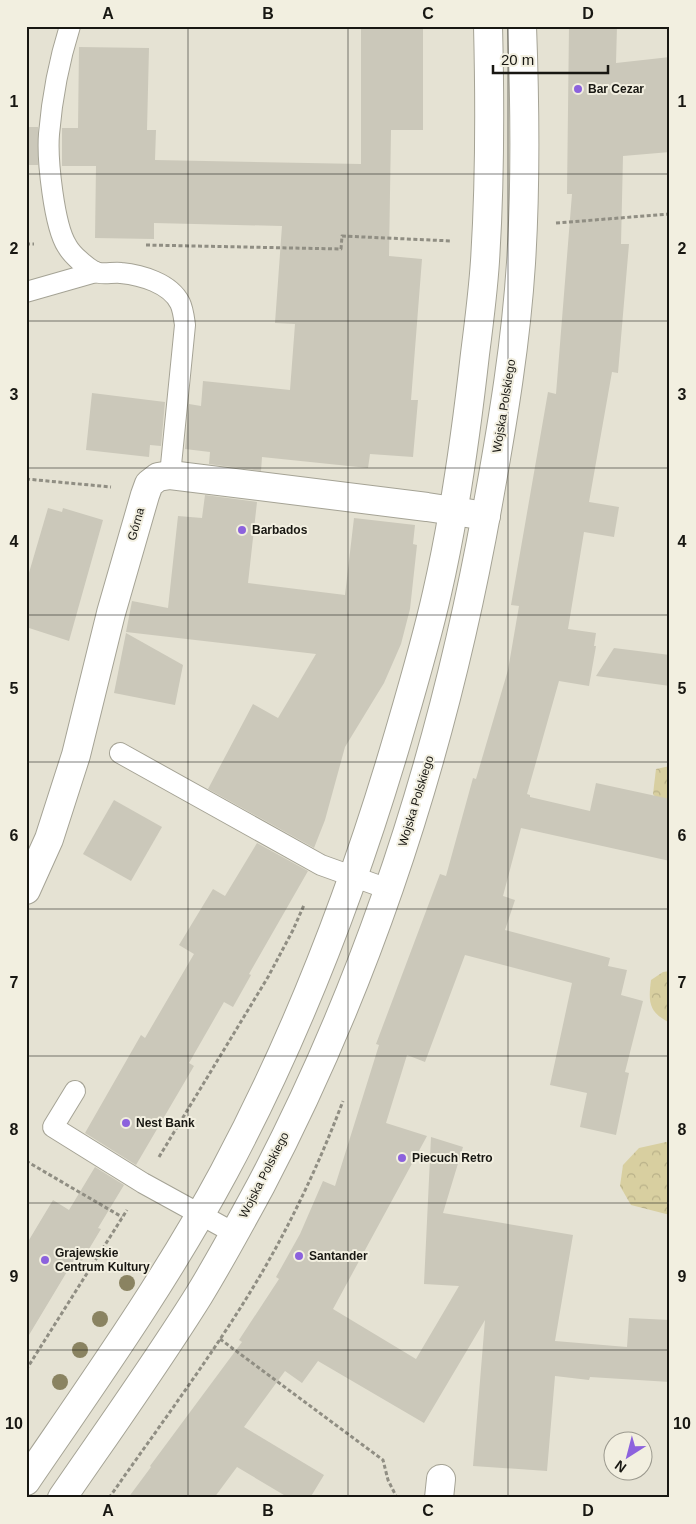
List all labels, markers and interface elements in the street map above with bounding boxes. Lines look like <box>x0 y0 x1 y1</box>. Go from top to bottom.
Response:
text: A <box>102 5 114 22</box>
text: B <box>262 5 274 22</box>
text: C <box>422 5 434 22</box>
text: D <box>582 5 594 22</box>
scale bar <box>493 42 608 74</box>
text: 20 m <box>501 51 534 68</box>
place label: Bar Cezar <box>588 82 644 96</box>
marker: Bar Cezar <box>572 83 584 95</box>
text: 1 <box>10 93 19 110</box>
text: 1 <box>678 93 687 110</box>
text: 2 <box>10 240 19 257</box>
text: 2 <box>678 240 687 257</box>
street label: Wojska Polskiego <box>490 358 518 454</box>
text: 3 <box>10 386 19 403</box>
text: 3 <box>678 386 687 403</box>
street label: Górna <box>125 506 147 542</box>
place label: Barbados <box>252 523 308 537</box>
marker: Barbados <box>236 524 248 536</box>
text: 4 <box>10 533 19 550</box>
text: 4 <box>678 533 687 550</box>
text: 5 <box>10 680 19 697</box>
text: 5 <box>678 680 687 697</box>
street label: Wojska Polskiego <box>395 753 437 848</box>
text: 6 <box>10 827 19 844</box>
text: 6 <box>678 827 687 844</box>
text: 7 <box>10 974 19 991</box>
text: 7 <box>678 974 687 991</box>
place label: Nest Bank <box>136 1116 195 1130</box>
marker: Nest Bank <box>120 1117 132 1129</box>
text: 8 <box>10 1121 19 1138</box>
text: 8 <box>678 1121 687 1138</box>
street label: Wojska Polskiego <box>236 1129 292 1220</box>
place label: Piecuch Retro <box>412 1151 493 1165</box>
marker: Piecuch Retro <box>396 1152 408 1164</box>
place label: Grajewskie Centrum Kultury <box>55 1246 150 1274</box>
place label: Santander <box>309 1249 368 1263</box>
marker: Santander <box>293 1250 305 1262</box>
marker: Grajewskie Centrum Kultury <box>39 1254 51 1266</box>
text: 9 <box>10 1268 19 1285</box>
text: 9 <box>678 1268 687 1285</box>
text: 10 <box>5 1415 23 1432</box>
text: 10 <box>673 1415 691 1432</box>
north arrow <box>604 1432 654 1482</box>
text: N <box>612 1457 629 1476</box>
text: A <box>102 1502 114 1519</box>
text: B <box>262 1502 274 1519</box>
text: C <box>422 1502 434 1519</box>
text: D <box>582 1502 594 1519</box>

